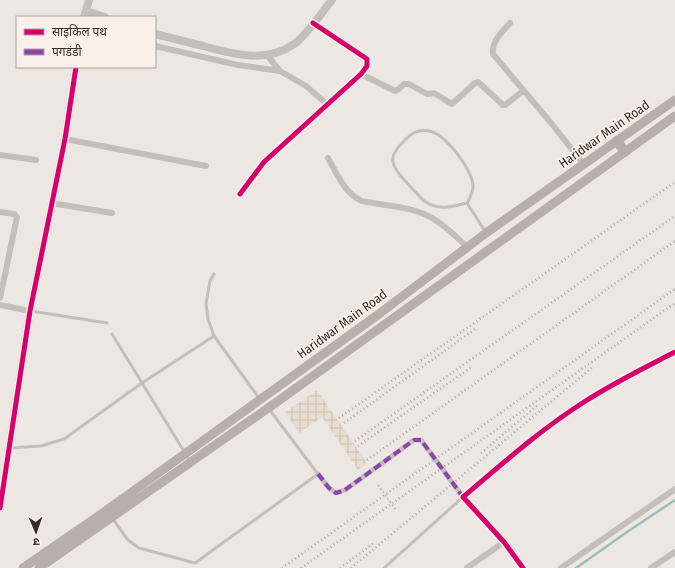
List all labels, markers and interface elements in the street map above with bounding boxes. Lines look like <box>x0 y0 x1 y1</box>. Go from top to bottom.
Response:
legend <box>16 16 156 68</box>
text: साइकिल पथ <box>52 24 107 39</box>
text: पगडंडी <box>52 44 82 59</box>
street label: Haridwar Main Road <box>556 97 652 171</box>
street label: Haridwar Main Road <box>294 286 390 362</box>
north arrow <box>16 512 56 552</box>
text: उ <box>32 535 40 548</box>

